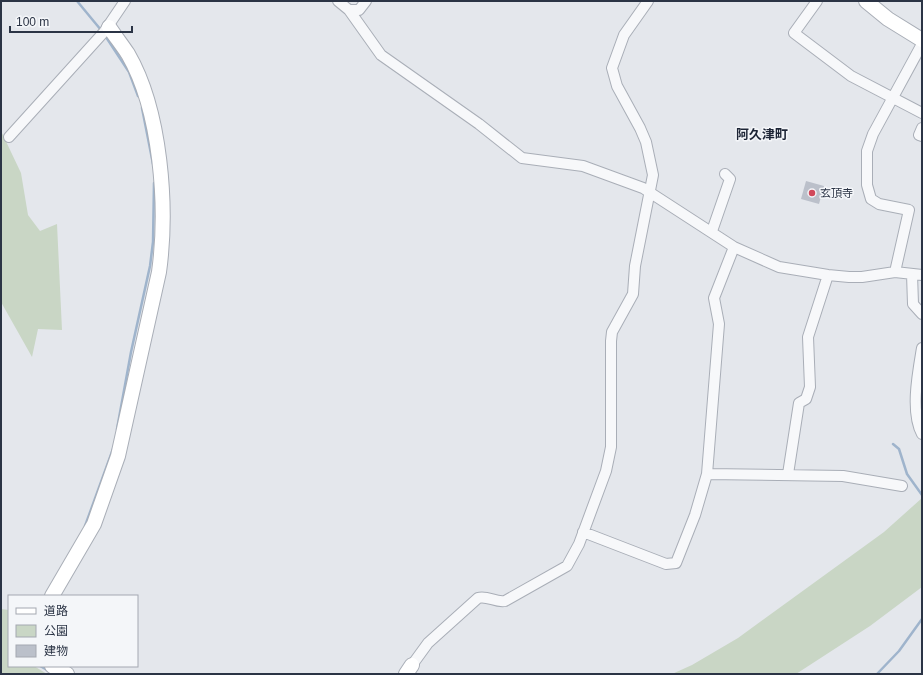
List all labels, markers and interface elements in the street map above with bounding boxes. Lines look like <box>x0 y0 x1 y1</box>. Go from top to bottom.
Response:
scale bar <box>10 8 132 34</box>
text: 100 m <box>16 15 49 29</box>
district label: 阿久津町 <box>736 127 788 142</box>
place label: 玄頂寺 <box>820 187 853 199</box>
marker: 玄頂寺 <box>807 188 817 198</box>
legend <box>8 595 138 667</box>
text: 道路 <box>44 604 68 618</box>
text: 公園 <box>44 624 68 638</box>
text: 建物 <box>44 644 68 658</box>

